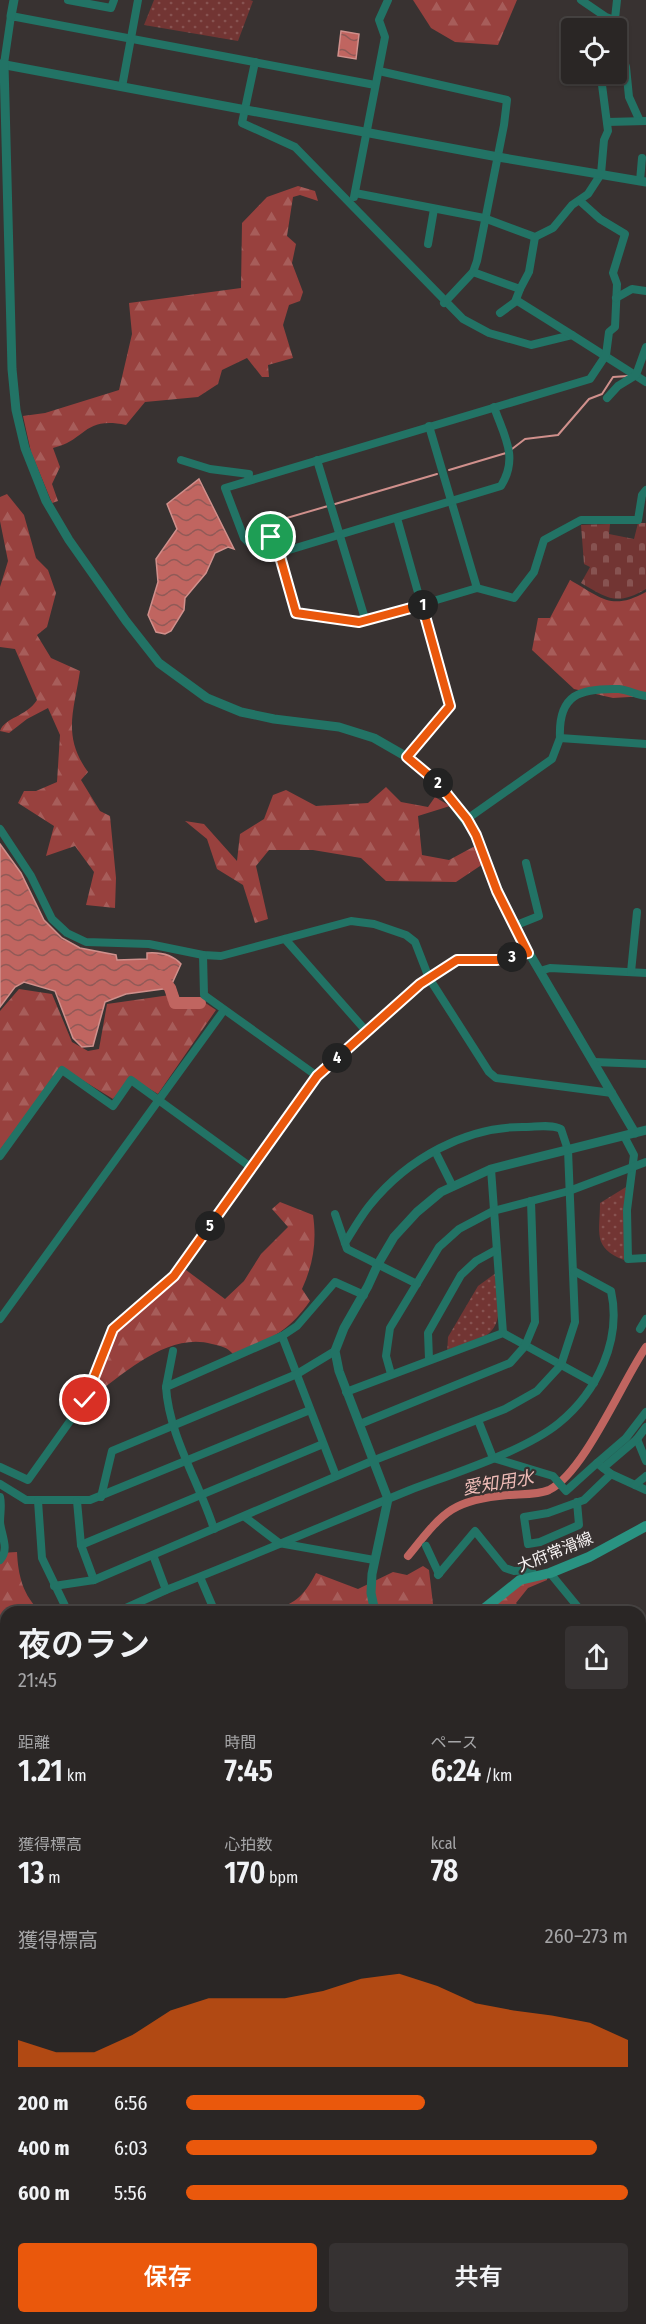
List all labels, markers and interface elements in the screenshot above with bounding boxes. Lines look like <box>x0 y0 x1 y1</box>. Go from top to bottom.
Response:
map controls <box>561 18 627 84</box>
button: locate <box>561 18 627 84</box>
pin <box>245 511 296 562</box>
icon: arrive <box>254 520 287 553</box>
pin: 1 <box>408 590 438 620</box>
text: 1 <box>420 595 426 614</box>
pin: 2 <box>423 768 453 798</box>
text: 2 <box>434 773 442 792</box>
pin: 3 <box>497 942 527 972</box>
text: 3 <box>508 947 516 966</box>
pin: 4 <box>322 1043 352 1073</box>
text: 4 <box>333 1048 341 1067</box>
pin: 5 <box>195 1211 225 1241</box>
text: 5 <box>206 1216 214 1235</box>
pin <box>59 1374 110 1425</box>
icon: check <box>68 1383 101 1416</box>
water label: 愛知用水 <box>461 1466 537 1499</box>
street label: 大府常滑線 <box>514 1528 596 1576</box>
text: 夜のラン <box>18 1625 150 1665</box>
button: share <box>565 1626 628 1689</box>
text: 21:45 <box>18 1668 57 1692</box>
text: 距離 <box>18 1733 50 1752</box>
text: 時間 <box>224 1733 256 1752</box>
text: ペース <box>431 1733 478 1752</box>
text: 1.21 <box>18 1753 63 1789</box>
text: 7:45 <box>224 1753 273 1789</box>
text: 6:24 <box>431 1753 481 1789</box>
text: km <box>63 1766 87 1785</box>
text: /km <box>481 1766 512 1785</box>
text: kcal <box>431 1834 457 1853</box>
text: 獲得標高 <box>18 1835 82 1854</box>
text: 心拍数 <box>224 1835 272 1854</box>
text: 78 <box>431 1853 458 1889</box>
text: 13 <box>18 1855 45 1891</box>
text: 170 <box>224 1855 265 1891</box>
text: m <box>45 1868 61 1887</box>
text: bpm <box>265 1868 298 1887</box>
text: 260–273 m <box>545 1924 628 1948</box>
text: 獲得標高 <box>18 1928 98 1952</box>
text: 200 m <box>18 2091 69 2115</box>
text: 6:56 <box>114 2091 147 2115</box>
text: 400 m <box>18 2136 70 2160</box>
text: 6:03 <box>114 2136 147 2160</box>
text: 600 m <box>18 2181 70 2205</box>
text: 5:56 <box>114 2181 147 2205</box>
button: 保存 <box>18 2243 317 2312</box>
button: 共有 <box>329 2243 628 2312</box>

